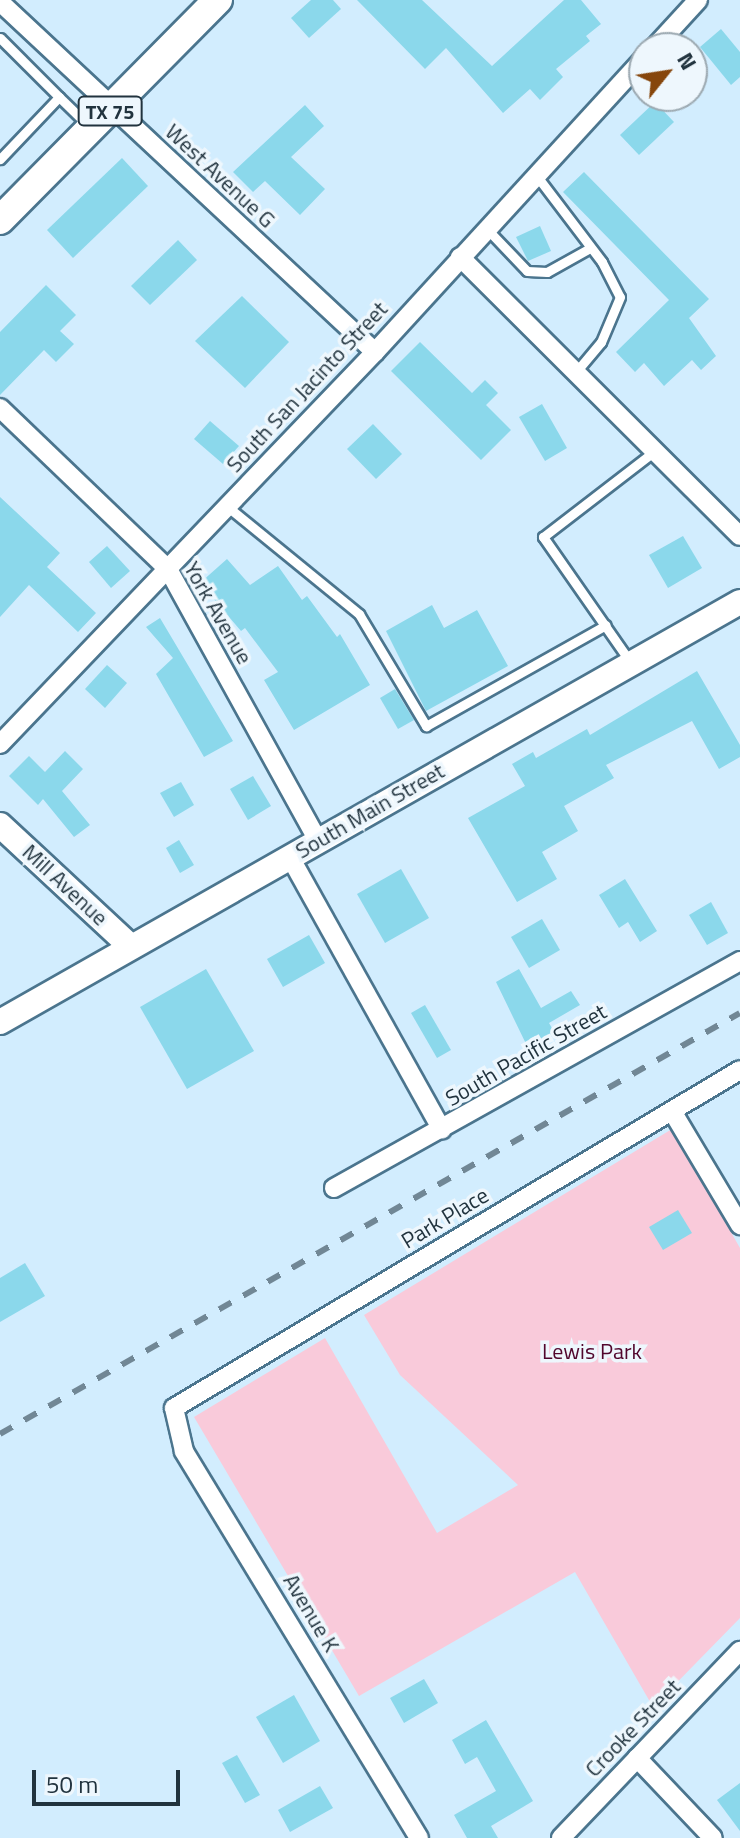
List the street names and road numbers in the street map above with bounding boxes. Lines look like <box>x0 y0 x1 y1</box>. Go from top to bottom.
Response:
road number: TX 75 <box>76 95 144 127</box>
street label: West Avenue G <box>160 119 280 233</box>
street label: South San Jacinto Street <box>221 296 393 478</box>
street label: York Avenue <box>178 557 258 669</box>
street label: South Main Street <box>291 758 449 864</box>
street label: Mill Avenue <box>17 839 113 931</box>
street label: South Pacific Street <box>441 998 611 1112</box>
street label: Park Place <box>397 1182 493 1254</box>
street label: Avenue K <box>277 1569 345 1657</box>
street label: Crooke Street <box>580 1674 686 1782</box>

